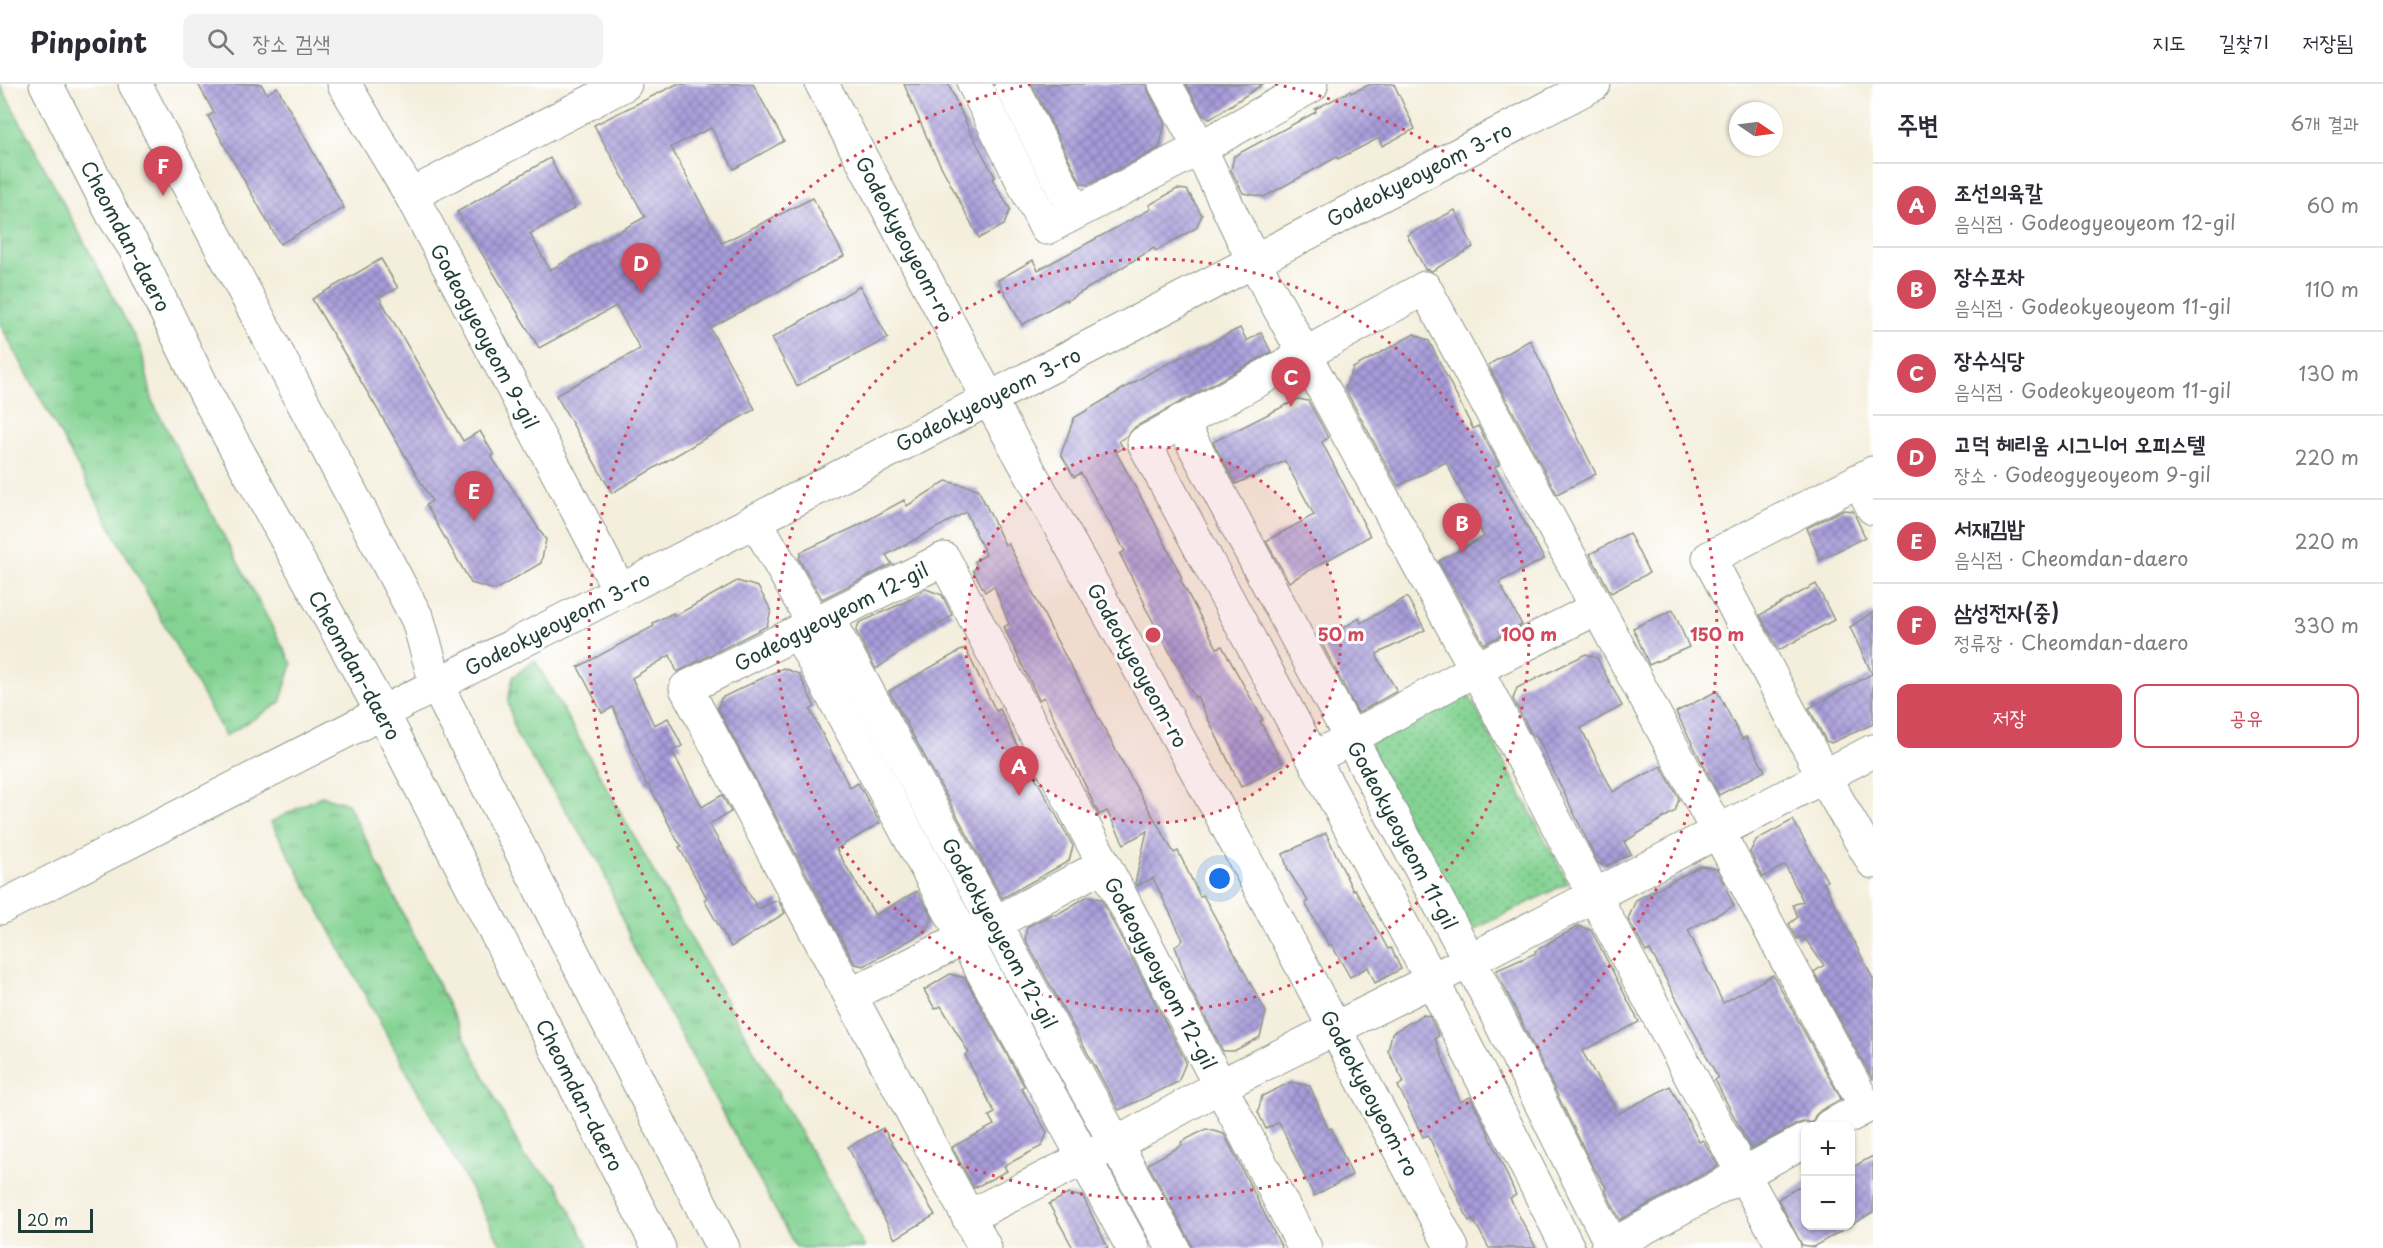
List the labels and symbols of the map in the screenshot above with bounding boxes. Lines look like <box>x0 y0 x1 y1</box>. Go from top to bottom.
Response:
north arrow <box>1729 102 1783 156</box>
street label: Godeokyeoyeom 3-ro <box>1321 114 1517 234</box>
pin: F <box>144 147 182 196</box>
street label: Godeokyeoyeom-ro <box>848 151 962 327</box>
street label: Cheomdan-daero <box>73 155 179 317</box>
street label: Godeogyeoyeom 9-gil <box>423 238 547 434</box>
pin: D <box>622 244 660 293</box>
street label: Godeokyeoyeom 3-ro <box>890 339 1086 459</box>
pin: C <box>1272 358 1310 407</box>
pin: E <box>454 472 494 521</box>
pin: B <box>1442 504 1482 553</box>
street label: Godeogyeoyeom 12-gil <box>728 554 934 678</box>
street label: Godeokyeoyeom 3-ro <box>459 563 655 683</box>
street label: Godeokyeoyeom-ro <box>1080 577 1196 753</box>
street label: Cheomdan-daero <box>301 585 409 745</box>
text: 50 m <box>1318 620 1364 647</box>
text: 100 m <box>1501 620 1557 647</box>
text: 150 m <box>1690 620 1744 647</box>
centre of rings <box>1143 625 1163 645</box>
street label: Godeokyeoyeom 11-gil <box>1340 735 1466 935</box>
pin: A <box>1000 746 1038 796</box>
street label: Godeokyeoyeom 12-gil <box>935 832 1065 1034</box>
your location <box>1205 864 1234 893</box>
street label: Godeogyeoyeom 12-gil <box>1097 871 1225 1075</box>
street label: Godeokyeoyeom-ro <box>1313 1005 1427 1181</box>
street label: Cheomdan-daero <box>529 1014 631 1176</box>
scale bar <box>18 1206 93 1234</box>

